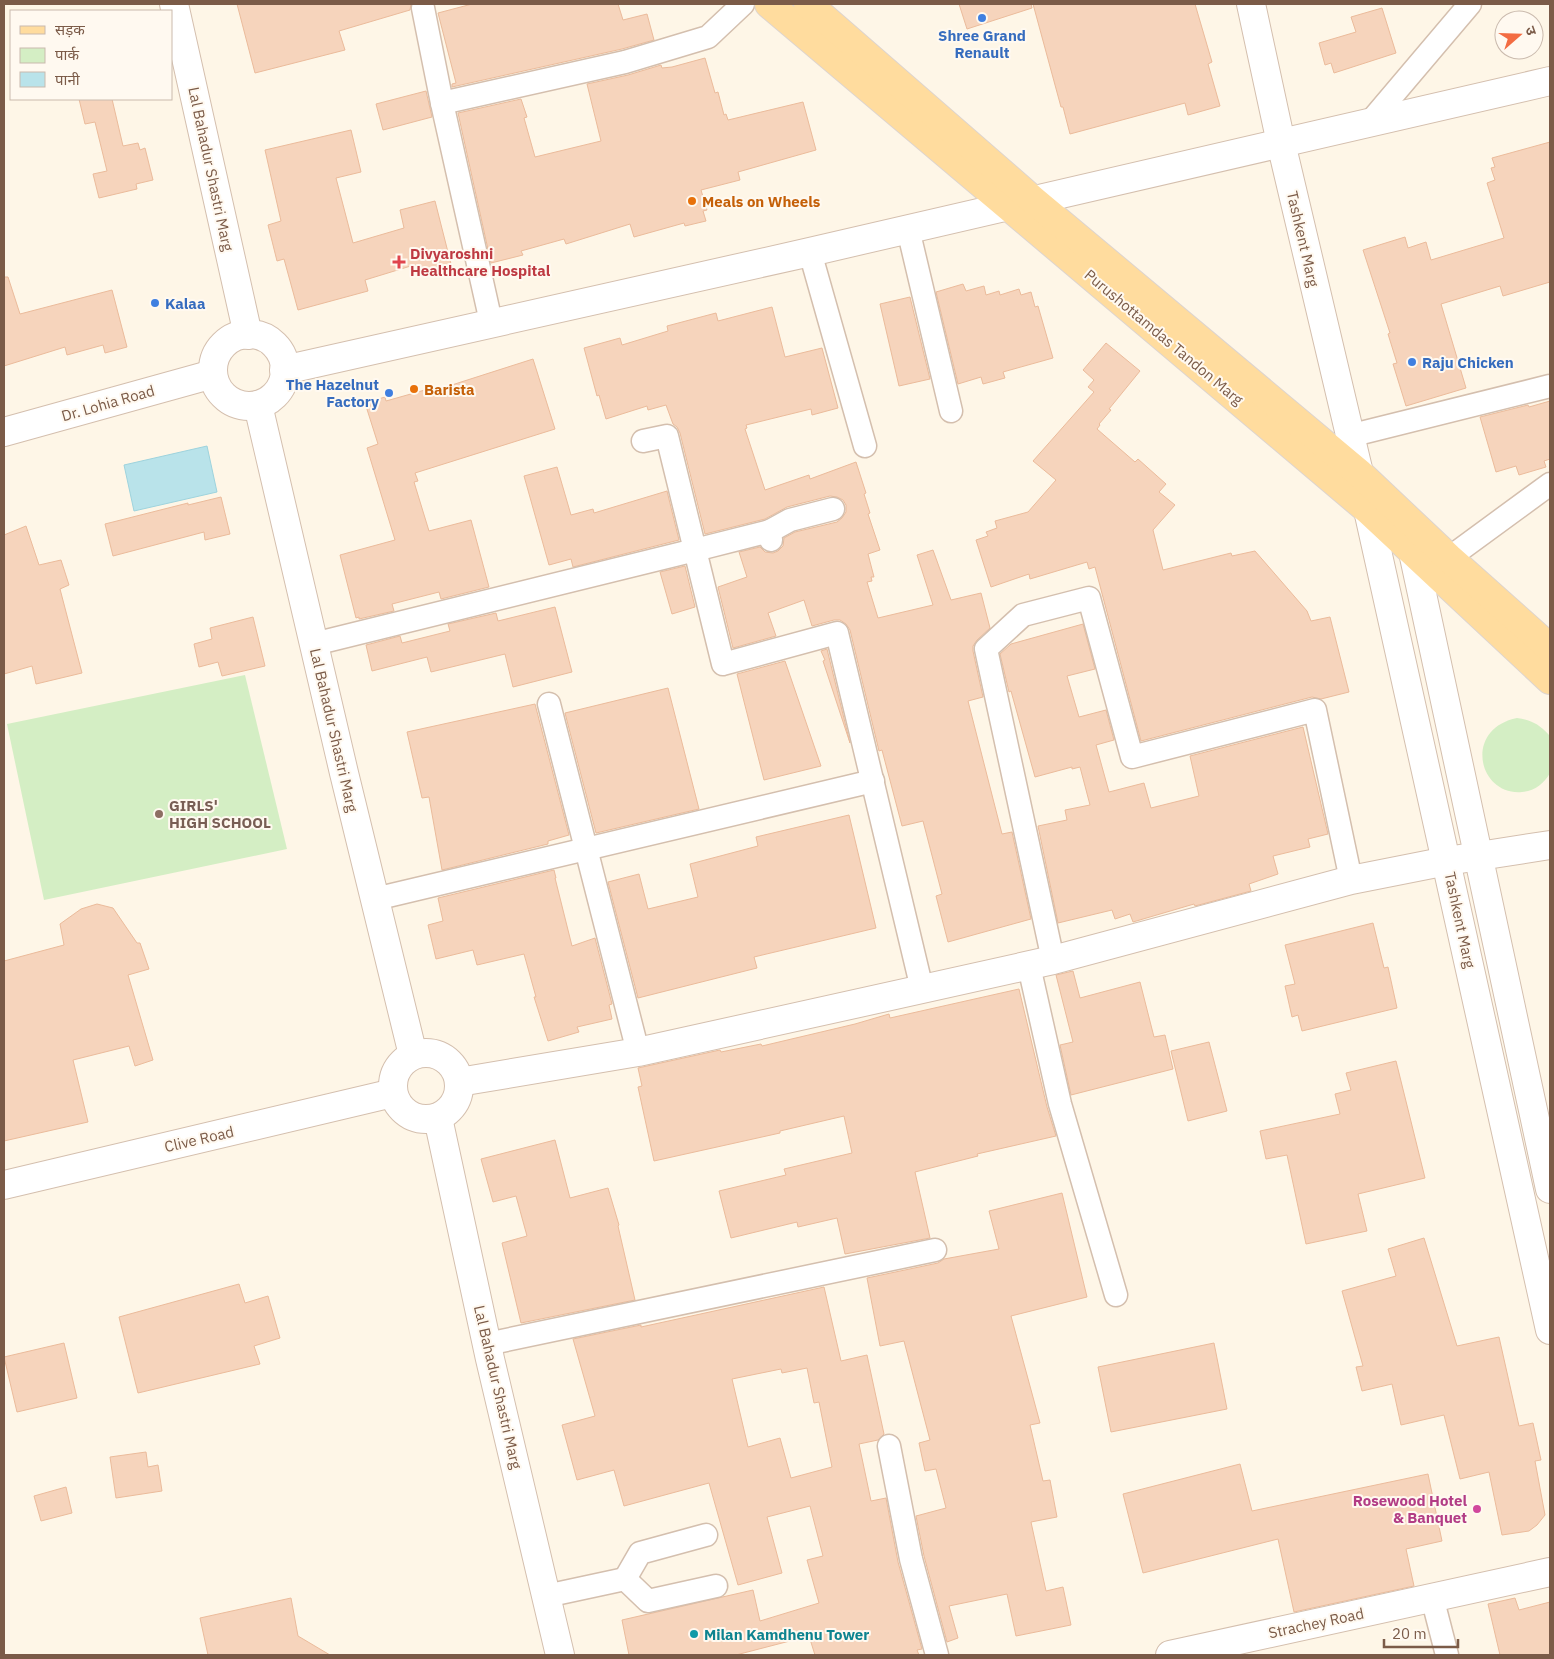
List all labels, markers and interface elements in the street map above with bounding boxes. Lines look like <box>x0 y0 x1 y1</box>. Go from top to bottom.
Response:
legend <box>10 10 172 100</box>
north arrow <box>1494 10 1544 60</box>
marker: Shree Grand Renault <box>976 12 988 24</box>
text: सड़क <box>55 20 85 39</box>
text: उ <box>1521 24 1541 38</box>
place label: Shree Grand Renault <box>938 26 1026 62</box>
text: पार्क <box>55 45 79 64</box>
text: पानी <box>55 70 81 89</box>
street label: Lal Bahadur Shastri Marg <box>184 85 238 253</box>
street label: Tashkent Marg <box>1283 189 1323 289</box>
place label: Meals on Wheels <box>702 192 821 211</box>
marker: Meals on Wheels <box>686 195 698 207</box>
place label: Divyaroshni Healthcare Hospital <box>410 244 551 280</box>
marker: Divyaroshni Healthcare Hospital <box>392 255 406 269</box>
street label: Purushottamdas Tandon Marg <box>1081 265 1247 409</box>
place label: Kalaa <box>165 294 206 313</box>
marker: Kalaa <box>149 297 161 309</box>
place label: Raju Chicken <box>1422 353 1514 372</box>
marker: Raju Chicken <box>1406 356 1418 368</box>
place label: The Hazelnut Factory <box>286 375 379 411</box>
place label: Barista <box>424 380 475 399</box>
street label: Dr. Lohia Road <box>59 381 157 425</box>
marker: Barista <box>408 383 420 395</box>
marker: The Hazelnut Factory <box>383 387 395 399</box>
street label: Lal Bahadur Shastri Marg <box>306 646 362 814</box>
place label: GIRLS' HIGH SCHOOL <box>169 796 271 832</box>
marker: GIRLS' HIGH SCHOOL <box>153 808 165 820</box>
street label: Tashkent Marg <box>1441 870 1479 970</box>
street label: Clive Road <box>162 1122 236 1156</box>
street label: Lal Bahadur Shastri Marg <box>470 1303 526 1471</box>
place label: Rosewood Hotel & Banquet <box>1353 1491 1467 1527</box>
marker: Rosewood Hotel & Banquet <box>1471 1503 1483 1515</box>
street label: Strachey Road <box>1267 1604 1365 1642</box>
scale bar <box>1384 1616 1458 1648</box>
text: 20 m <box>1392 1624 1427 1643</box>
place label: Milan Kamdhenu Tower <box>704 1625 869 1644</box>
marker: Milan Kamdhenu Tower <box>688 1628 700 1640</box>

